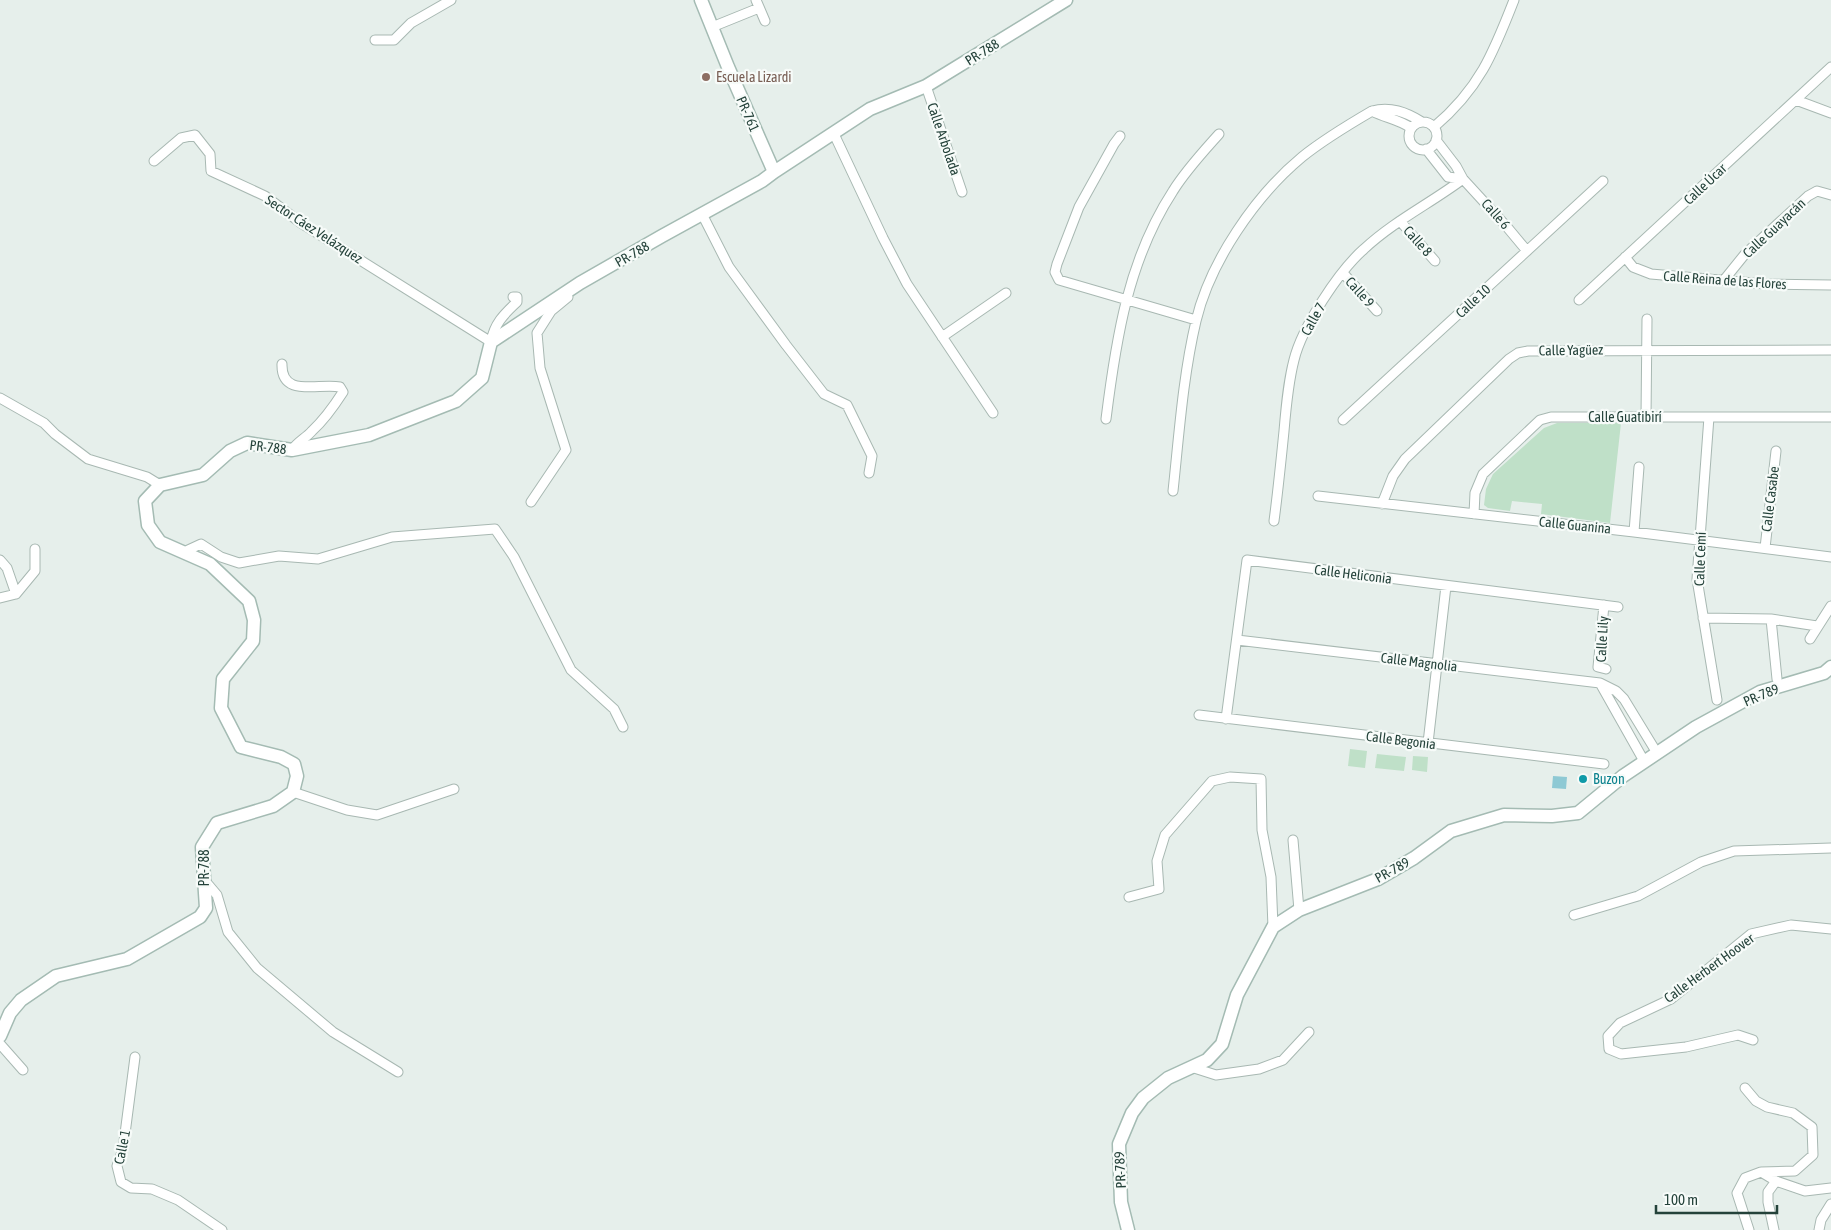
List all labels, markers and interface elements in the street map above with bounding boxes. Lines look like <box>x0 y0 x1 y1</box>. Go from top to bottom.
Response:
street label: PR-788 <box>962 35 1002 69</box>
place label: Escuela Lizardi <box>716 69 792 85</box>
marker: Escuela Lizardi <box>700 71 712 83</box>
street label: PR-761 <box>733 94 763 134</box>
street label: Calle Arbolada <box>924 100 964 178</box>
street label: Calle Úcar <box>1680 160 1730 208</box>
street label: Sector Cáez Velázquez <box>262 192 366 266</box>
street label: Calle Guayacán <box>1739 195 1809 261</box>
street label: Calle 6 <box>1478 196 1514 233</box>
street label: Calle 8 <box>1400 223 1436 260</box>
street label: PR-788 <box>612 238 652 270</box>
street label: Calle Reina de las Flores <box>1663 268 1787 292</box>
street label: Calle 9 <box>1342 274 1378 310</box>
street label: Calle 10 <box>1452 281 1494 321</box>
street label: Calle 7 <box>1298 300 1328 338</box>
street label: Calle Yagüez <box>1539 341 1603 359</box>
street label: Calle Guatibirí <box>1588 409 1662 425</box>
street label: PR-788 <box>249 437 288 457</box>
street label: Calle Casabe <box>1758 465 1782 533</box>
street label: Calle Guanina <box>1538 513 1612 537</box>
street label: Calle Cemí <box>1691 532 1709 586</box>
street label: Calle Heliconia <box>1313 561 1393 587</box>
street label: Calle Lily <box>1593 615 1611 663</box>
street label: Calle Magnolia <box>1380 649 1458 675</box>
street label: PR-789 <box>1741 680 1781 710</box>
street label: Calle Begonia <box>1365 728 1437 752</box>
place label: Buzon <box>1593 771 1625 787</box>
marker: Buzon <box>1577 773 1589 785</box>
street label: PR-788 <box>196 849 212 887</box>
street label: PR-789 <box>1372 854 1412 886</box>
street label: Calle Herbert Hoover <box>1661 930 1758 1006</box>
street label: Calle 1 <box>111 1128 133 1166</box>
street label: PR-789 <box>1111 1151 1129 1189</box>
scale bar <box>1656 1182 1777 1214</box>
text: 100 m <box>1664 1191 1698 1208</box>

